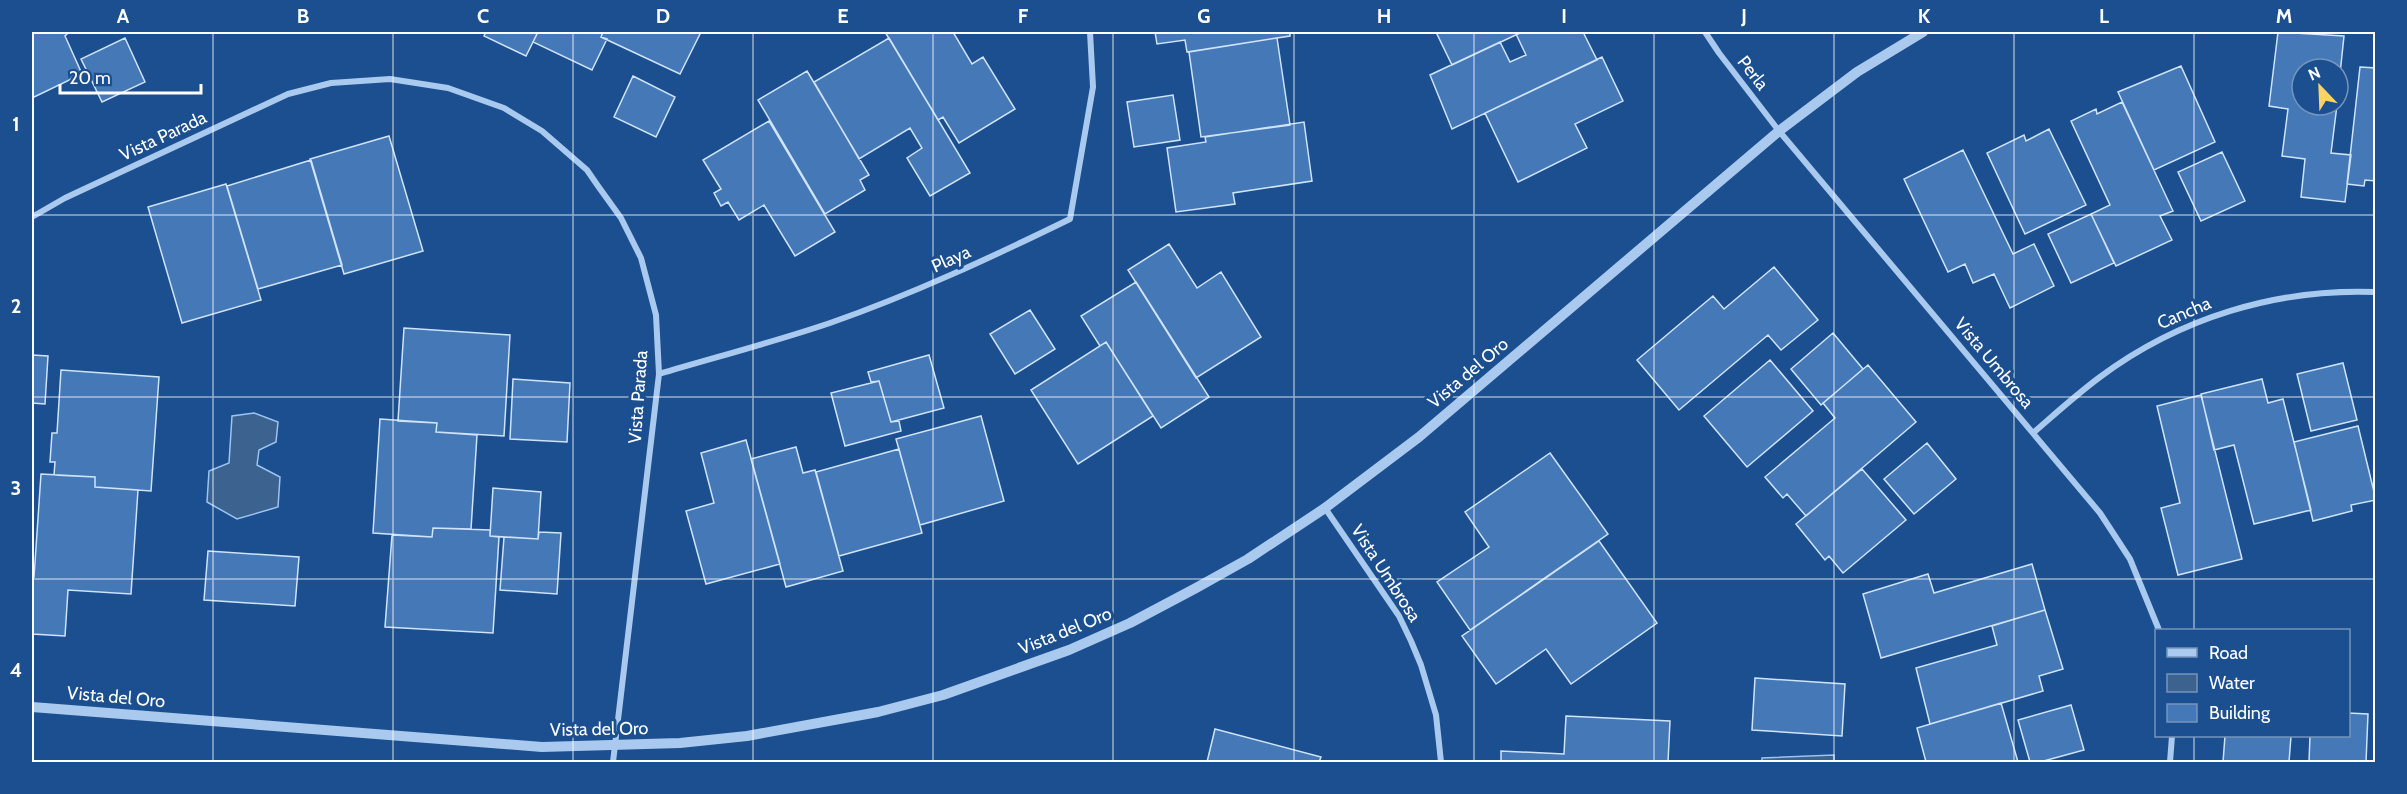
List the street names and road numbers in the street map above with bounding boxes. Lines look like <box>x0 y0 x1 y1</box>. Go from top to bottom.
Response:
street label: Perla <box>1733 51 1774 95</box>
street label: Vista Parada <box>116 106 210 166</box>
street label: Playa <box>928 241 974 277</box>
street label: Cancha <box>2154 292 2215 334</box>
street label: Vista Umbrosa <box>1950 313 2039 413</box>
street label: Vista del Oro <box>1423 333 1513 413</box>
street label: Vista Parada <box>624 349 652 444</box>
street label: Vista Umbrosa <box>1346 520 1426 626</box>
street label: Vista del Oro <box>1015 602 1115 660</box>
street label: Vista del Oro <box>66 682 166 712</box>
street label: Vista del Oro <box>550 717 648 741</box>

